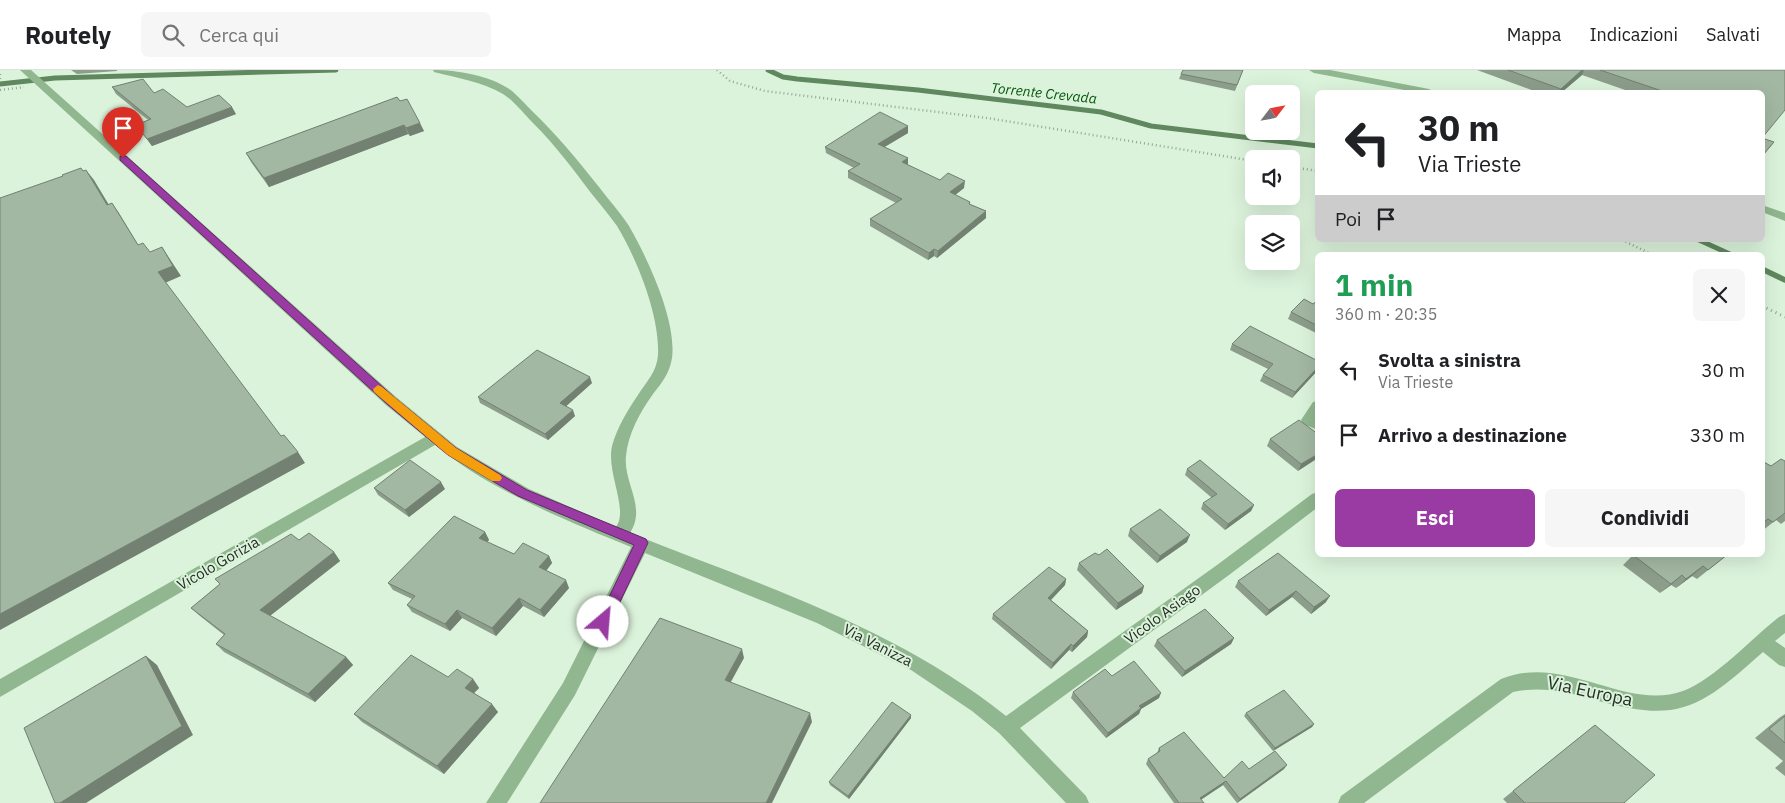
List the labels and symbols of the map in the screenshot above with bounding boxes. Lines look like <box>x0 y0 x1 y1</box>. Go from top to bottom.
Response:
water label: Torrente Crevada <box>990 78 1098 108</box>
north arrow <box>1245 85 1300 140</box>
pin <box>102 107 144 158</box>
street label: Vicolo Gorizia <box>174 532 262 594</box>
street label: Vicolo Asiago <box>1120 580 1204 648</box>
position arrow <box>576 595 628 647</box>
street label: Via Vanizza <box>840 619 916 671</box>
street label: Via Europa <box>1545 671 1635 711</box>

